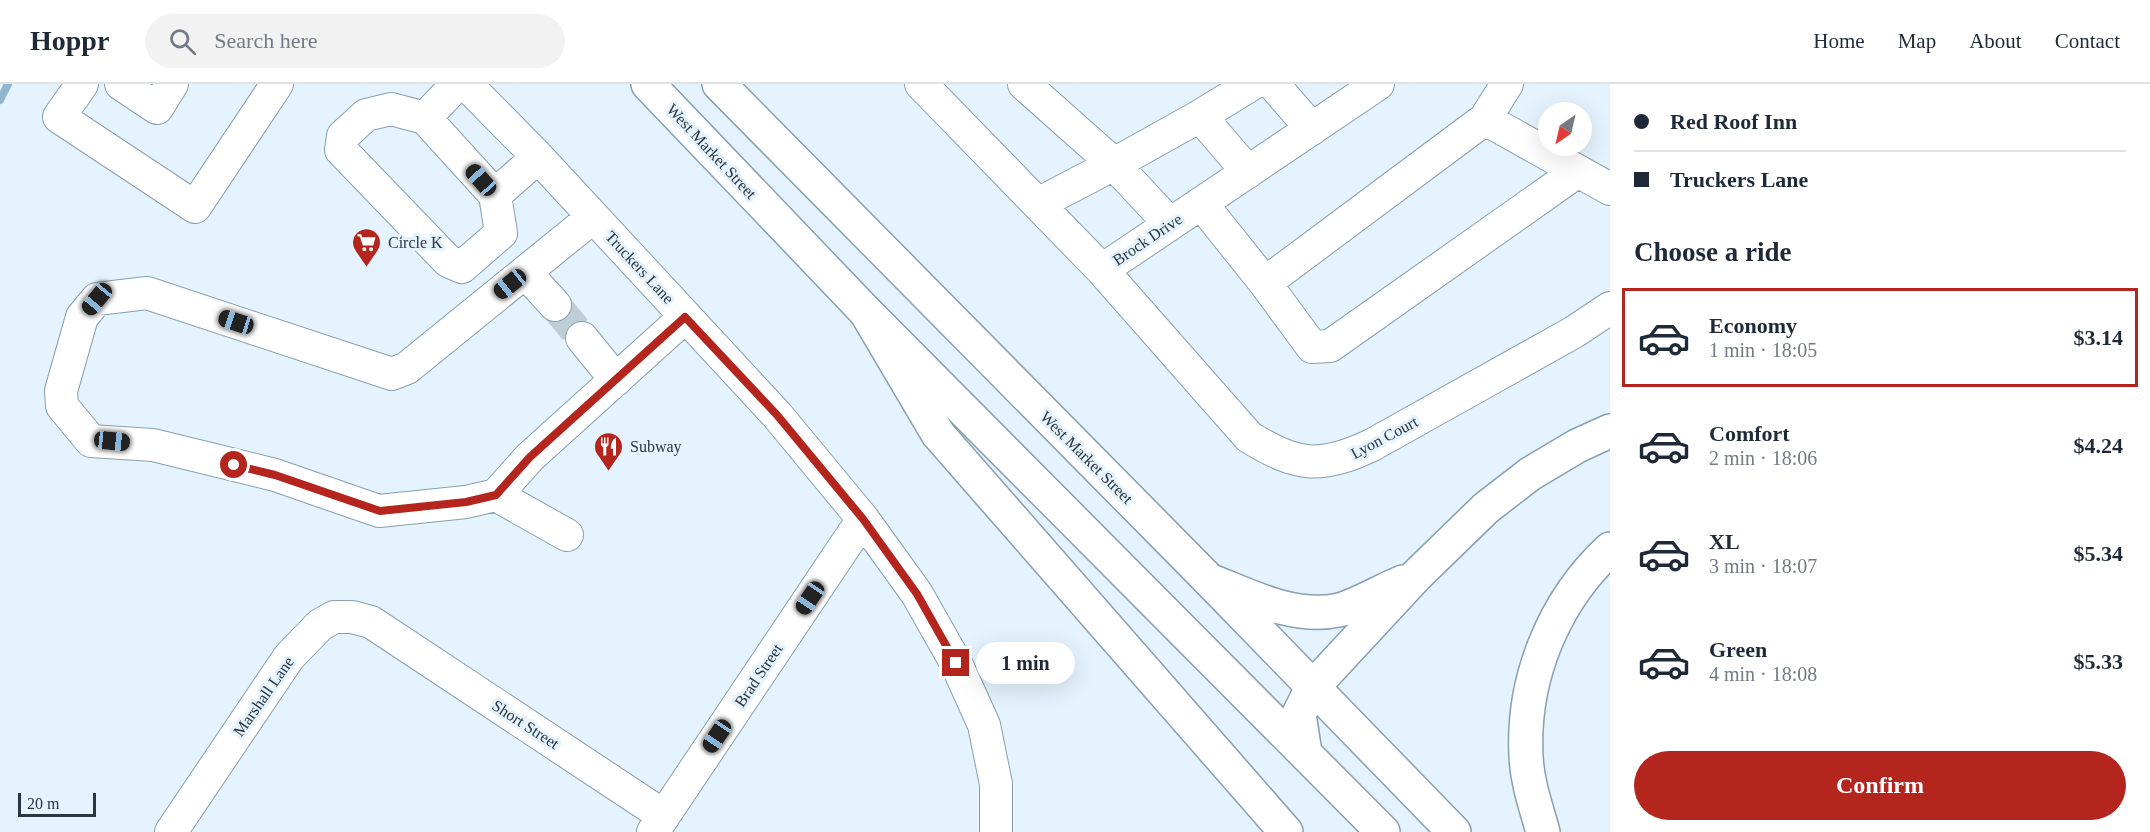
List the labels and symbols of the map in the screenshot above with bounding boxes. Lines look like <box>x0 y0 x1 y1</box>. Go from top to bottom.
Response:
street label: West Market Street <box>663 101 760 203</box>
north arrow <box>1538 102 1592 156</box>
car <box>462 161 500 199</box>
street label: Brock Drive <box>1110 210 1185 269</box>
supermarket icon: Circle K <box>351 226 383 268</box>
street label: Truckers Lane <box>602 228 677 307</box>
place label: Circle K <box>388 234 443 251</box>
car <box>490 266 530 302</box>
car <box>79 279 115 319</box>
car <box>216 308 256 336</box>
street label: West Market Street <box>1037 408 1137 507</box>
street label: Lyon Court <box>1348 412 1422 463</box>
car <box>93 430 131 452</box>
restaurant icon: Subway <box>593 430 625 472</box>
place label: Subway <box>630 438 682 456</box>
route start <box>220 451 247 478</box>
car <box>792 578 828 618</box>
street label: Brad Street <box>731 640 786 710</box>
callout: 1 min <box>977 642 1076 684</box>
route end <box>942 649 969 676</box>
street label: Marshall Lane <box>230 653 297 739</box>
street label: Short Street <box>489 697 563 753</box>
car <box>699 716 735 756</box>
scale bar <box>18 790 96 818</box>

